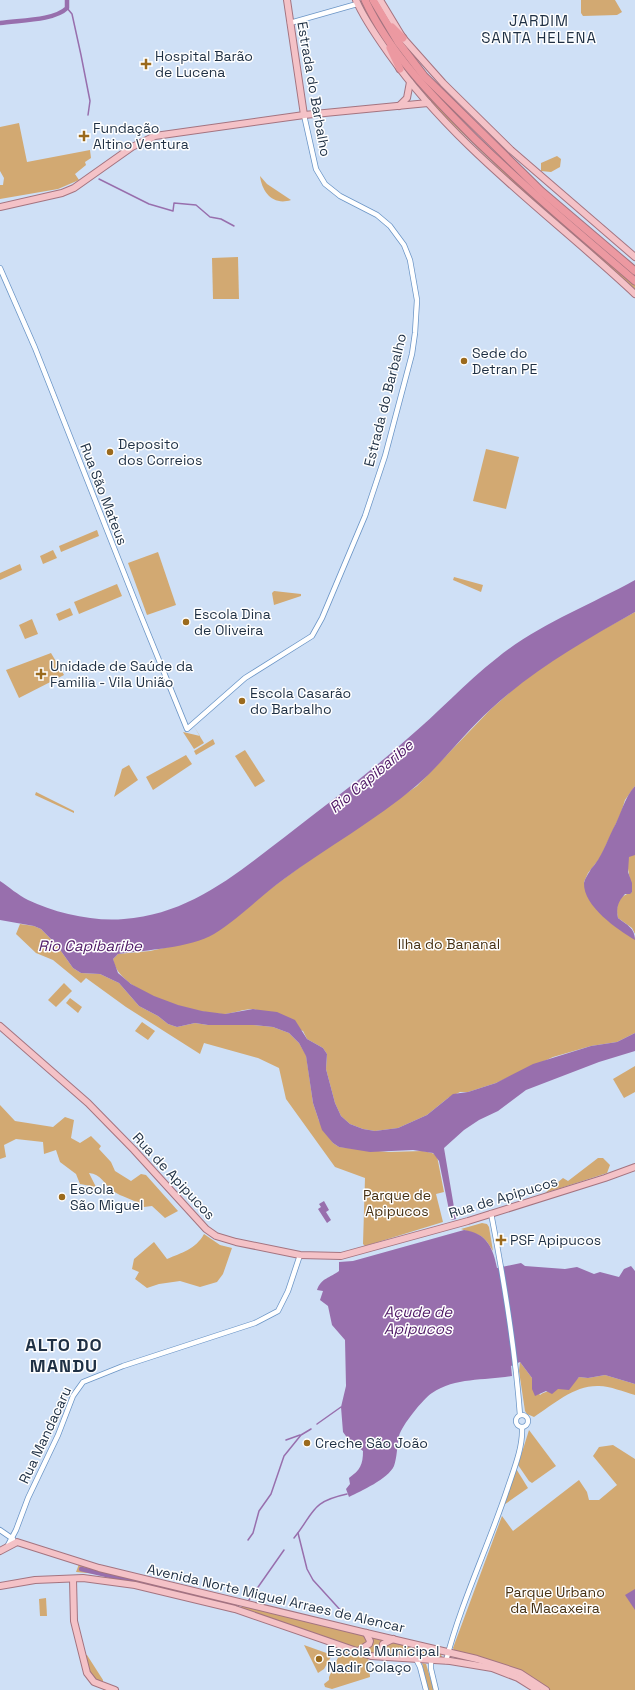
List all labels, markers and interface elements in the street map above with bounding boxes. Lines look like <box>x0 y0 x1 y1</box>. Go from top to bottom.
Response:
district label: JARDIM SANTA HELENA <box>481 11 597 47</box>
street label: Estrada do Barbalho <box>293 20 335 158</box>
place label: Hospital Barão de Lucena <box>155 47 253 81</box>
marker: Hospital Barão de Lucena <box>140 58 152 70</box>
place label: Fundação Altino Ventura <box>93 119 189 153</box>
marker: Fundação Altino Ventura <box>78 130 90 142</box>
street label: Estrada do Barbalho <box>360 332 410 468</box>
place label: Sede do Detran PE <box>472 344 537 378</box>
marker: Sede do Detran PE <box>459 356 469 366</box>
place label: Deposito dos Correios <box>118 435 202 469</box>
street label: Rua São Mateus <box>76 440 132 548</box>
marker: Deposito dos Correios <box>105 447 115 457</box>
place label: Escola Dina de Oliveira <box>194 605 271 639</box>
marker: Escola Dina de Oliveira <box>181 617 191 627</box>
place label: Unidade de Saúde da Familia - Vila União <box>50 657 193 691</box>
marker: Unidade de Saúde da Familia - Vila União <box>35 668 47 680</box>
place label: Escola Casarão do Barbalho <box>250 684 351 718</box>
marker: Escola Casarão do Barbalho <box>237 696 247 706</box>
water label: Rio Capibaribe <box>325 735 418 817</box>
park label: Ilha do Bananal <box>398 935 500 953</box>
water label: Rio Capibaribe <box>38 936 143 955</box>
street label: Rua de Apipucos <box>129 1129 219 1223</box>
street label: Rua de Apipucos <box>446 1172 560 1222</box>
place label: Escola São Miguel <box>70 1180 144 1214</box>
park label: Parque de Apipucos <box>363 1186 431 1220</box>
marker: Escola São Miguel <box>57 1192 67 1202</box>
place label: PSF Apipucos <box>510 1231 601 1249</box>
marker: PSF Apipucos <box>495 1234 507 1246</box>
water label: Açude de Apipucos <box>384 1302 453 1338</box>
district label: ALTO DO MANDU <box>25 1333 103 1377</box>
street label: Rua Mandacaru <box>15 1384 75 1486</box>
place label: Creche São João <box>315 1434 428 1452</box>
marker: Creche São João <box>302 1438 312 1448</box>
street label: Avenida Norte Miguel Arraes de Alencar <box>145 1560 407 1636</box>
park label: Parque Urbano da Macaxeira <box>505 1583 605 1617</box>
place label: Escola Municipal Nadir Colaço <box>327 1642 439 1676</box>
marker: Escola Municipal Nadir Colaço <box>314 1654 324 1664</box>

